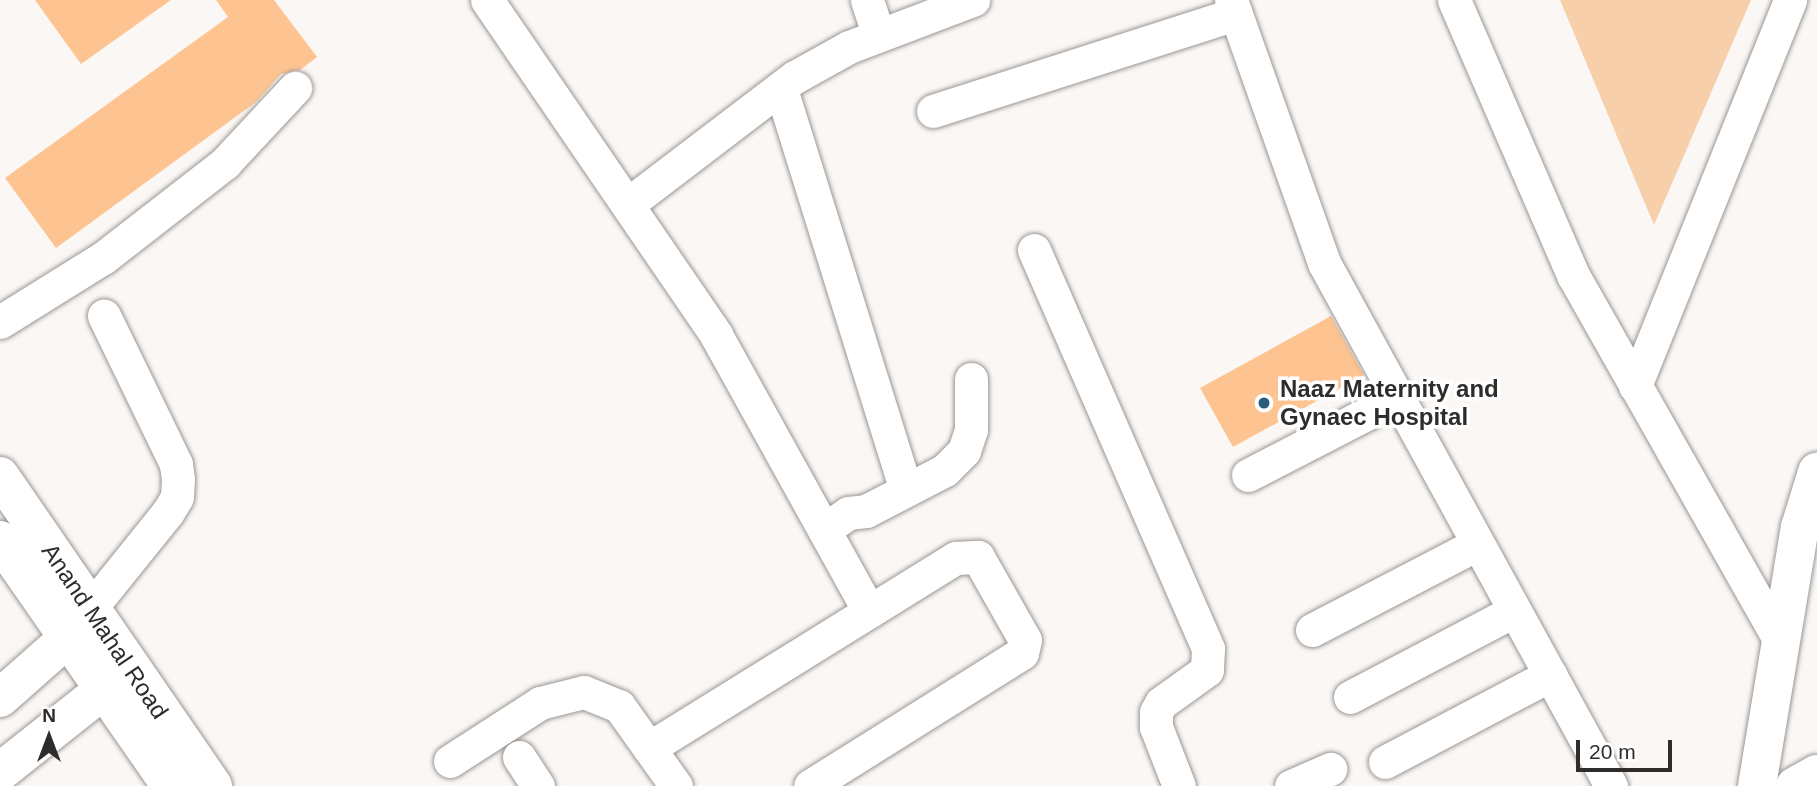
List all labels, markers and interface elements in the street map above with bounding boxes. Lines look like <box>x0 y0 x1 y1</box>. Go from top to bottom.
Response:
place label: Naaz Maternity and Gynaec Hospital <box>1280 375 1499 431</box>
marker: Naaz Maternity and Gynaec Hospital <box>1254 393 1274 413</box>
street label: Anand Mahal Road <box>36 538 174 724</box>
north arrow <box>14 702 84 772</box>
text: N <box>42 705 56 726</box>
scale bar <box>1579 726 1675 770</box>
text: 20 m <box>1589 740 1636 763</box>

